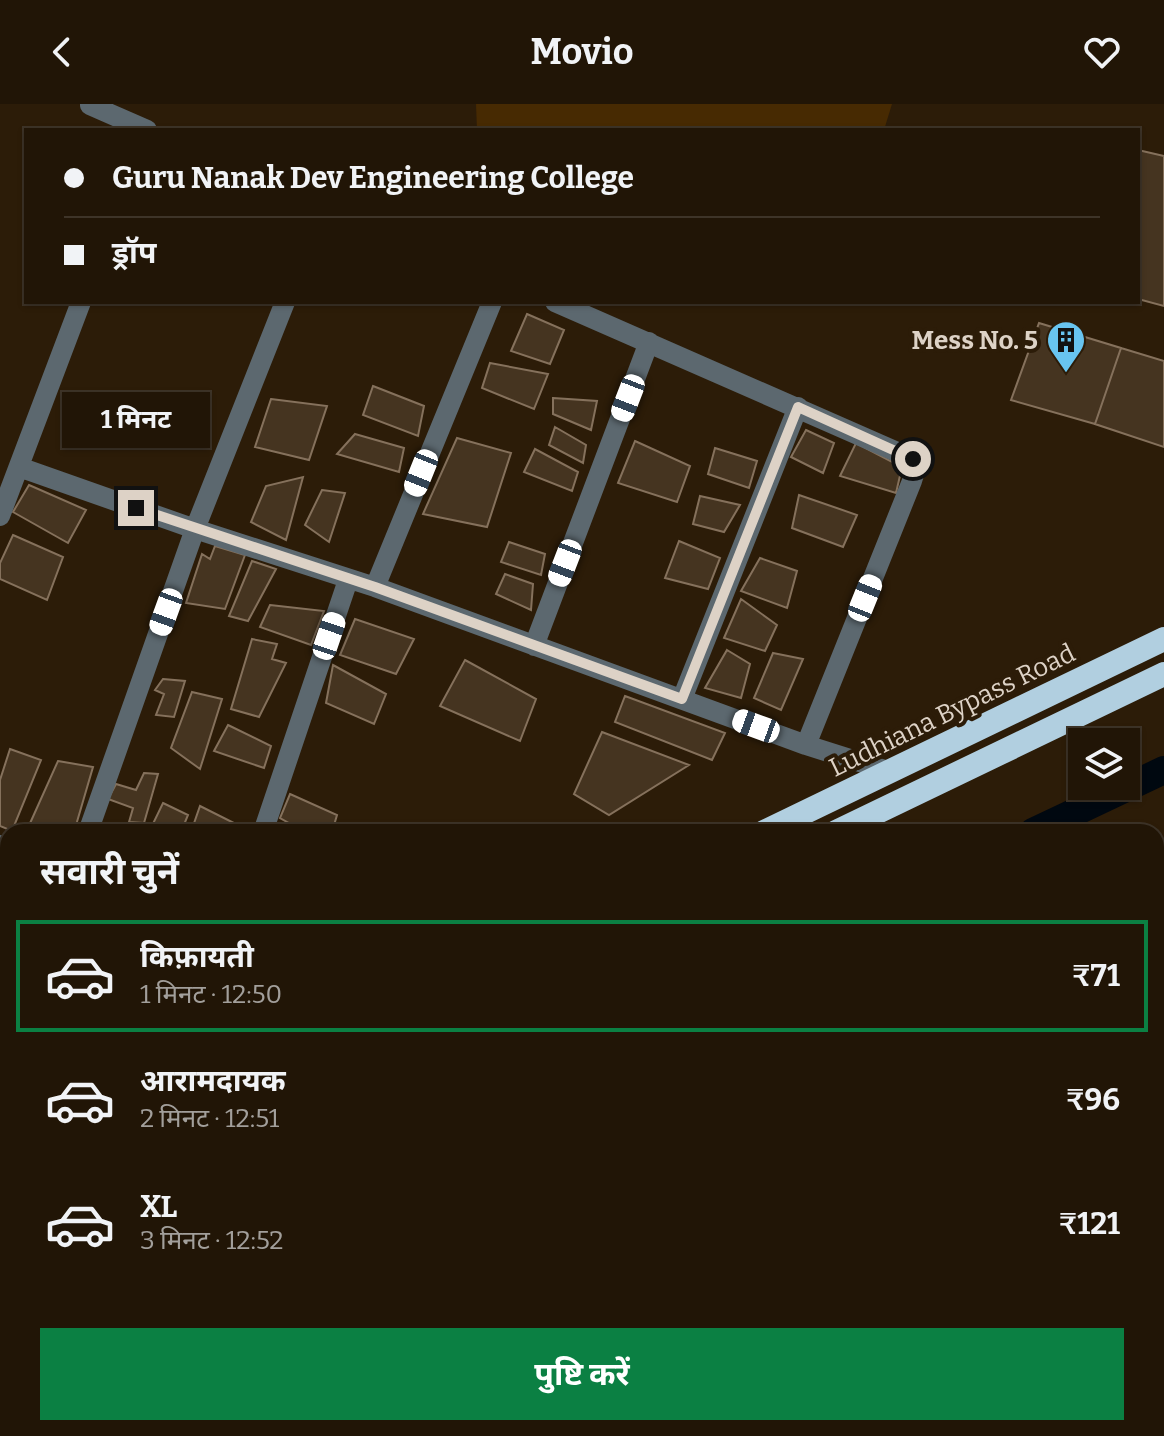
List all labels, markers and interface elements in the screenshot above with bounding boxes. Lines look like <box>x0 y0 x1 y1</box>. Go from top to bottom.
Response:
icon: back <box>40 30 84 74</box>
text: Movio <box>530 30 634 74</box>
icon: heart <box>1080 30 1124 74</box>
text: Guru Nanak Dev Engineering College <box>112 160 634 196</box>
text: ड्रॉप <box>112 235 156 271</box>
building icon: Mess No. 5 <box>1045 319 1087 374</box>
place label: Mess No. 5 <box>912 325 1038 356</box>
car <box>608 371 648 425</box>
callout: 1 मिनट <box>62 392 210 448</box>
text: 1 मिनट <box>101 404 171 435</box>
route start <box>895 441 931 477</box>
car <box>401 446 441 500</box>
route end <box>118 490 154 526</box>
car <box>545 536 585 590</box>
car <box>845 571 885 625</box>
car <box>147 585 185 639</box>
car <box>310 609 348 663</box>
street label: Ludhiana Bypass Road <box>824 637 1080 783</box>
car <box>729 707 783 745</box>
map controls <box>1068 728 1140 800</box>
button: layers <box>1068 728 1140 800</box>
text: सवारी चुनें <box>40 850 179 894</box>
text: किफ़ायती <box>140 939 254 975</box>
icon: car <box>44 940 116 1012</box>
text: ₹71 <box>1072 958 1120 994</box>
text: 1 मिनट · 12:50 <box>140 979 282 1010</box>
text: आरामदायक <box>140 1063 286 1099</box>
icon: car <box>44 1064 116 1136</box>
text: ₹96 <box>1066 1082 1120 1118</box>
text: 2 मिनट · 12:51 <box>140 1103 279 1134</box>
icon: car <box>44 1188 116 1260</box>
text: XL <box>140 1189 177 1225</box>
text: ₹121 <box>1058 1206 1120 1242</box>
text: 3 मिनट · 12:52 <box>140 1225 284 1256</box>
button: पुष्टि करें <box>40 1328 1124 1420</box>

